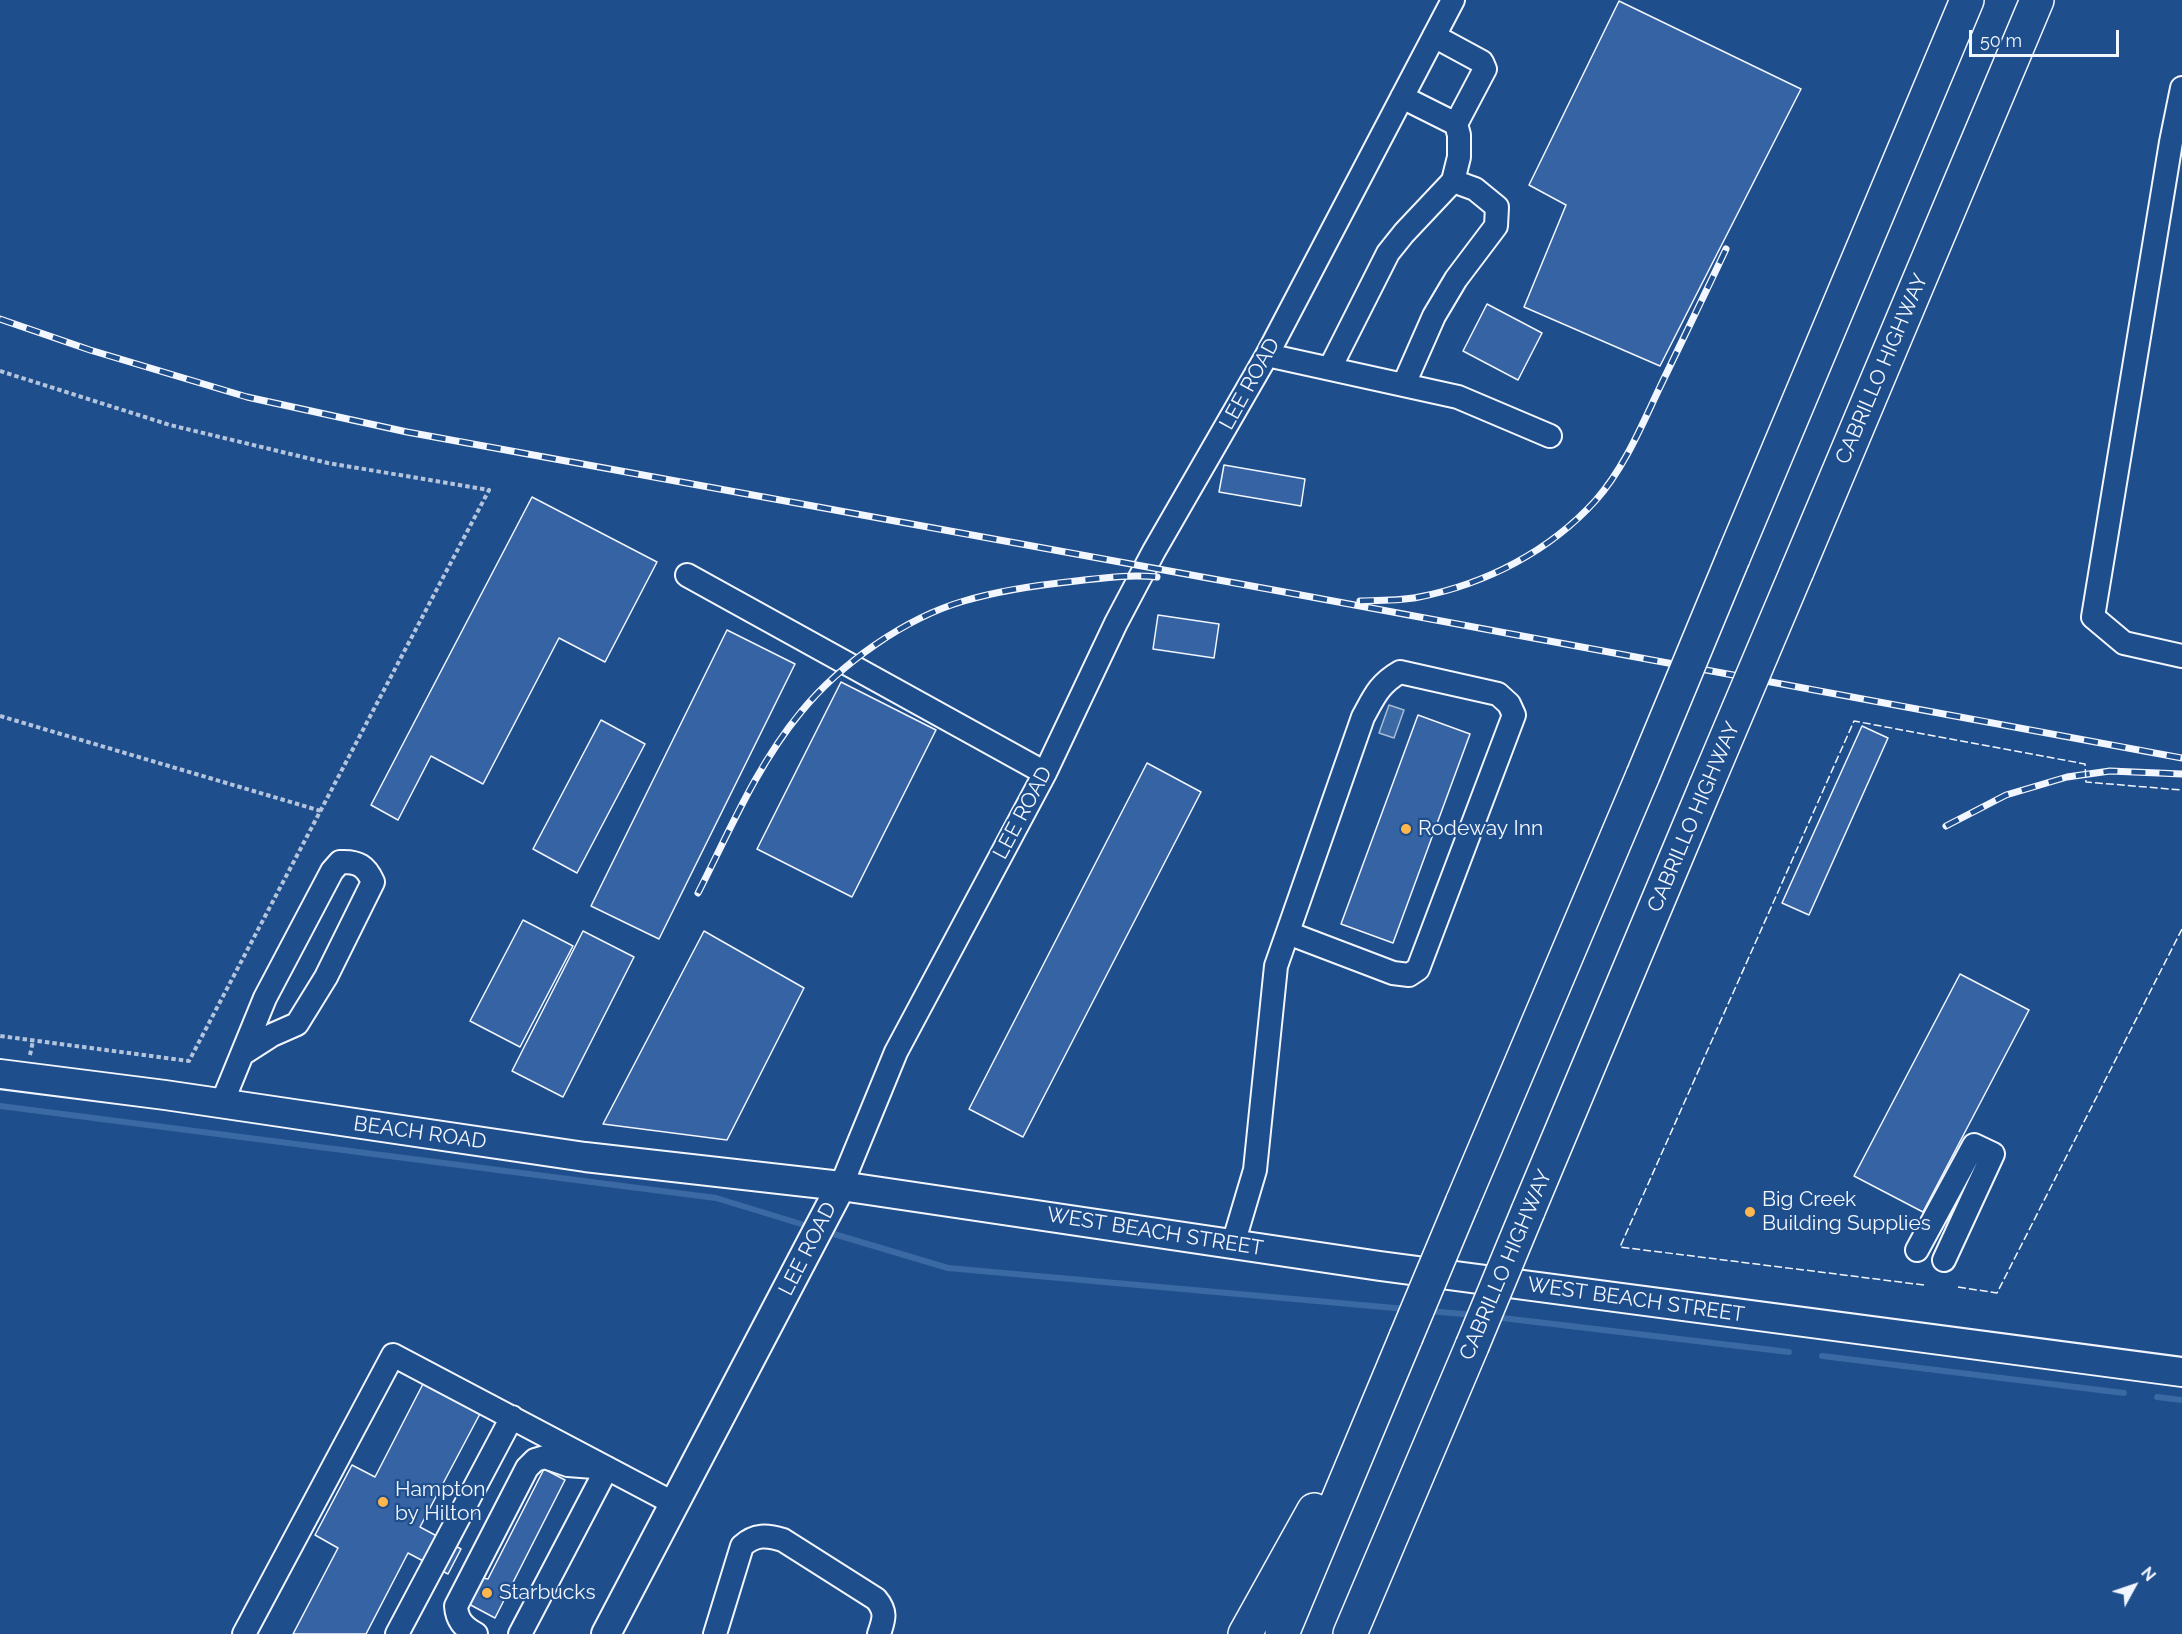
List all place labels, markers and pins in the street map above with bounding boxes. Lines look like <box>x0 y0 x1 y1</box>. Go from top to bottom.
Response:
place label: Rodeway Inn <box>1418 816 1543 842</box>
marker: Rodeway Inn <box>1399 822 1413 836</box>
place label: Big Creek Building Supplies <box>1762 1187 1931 1237</box>
marker: Big Creek Building Supplies <box>1743 1205 1757 1219</box>
place label: Hampton by Hilton <box>395 1477 486 1527</box>
marker: Hampton by Hilton <box>376 1495 390 1509</box>
place label: Starbucks <box>499 1580 596 1606</box>
marker: Starbucks <box>480 1586 494 1600</box>

